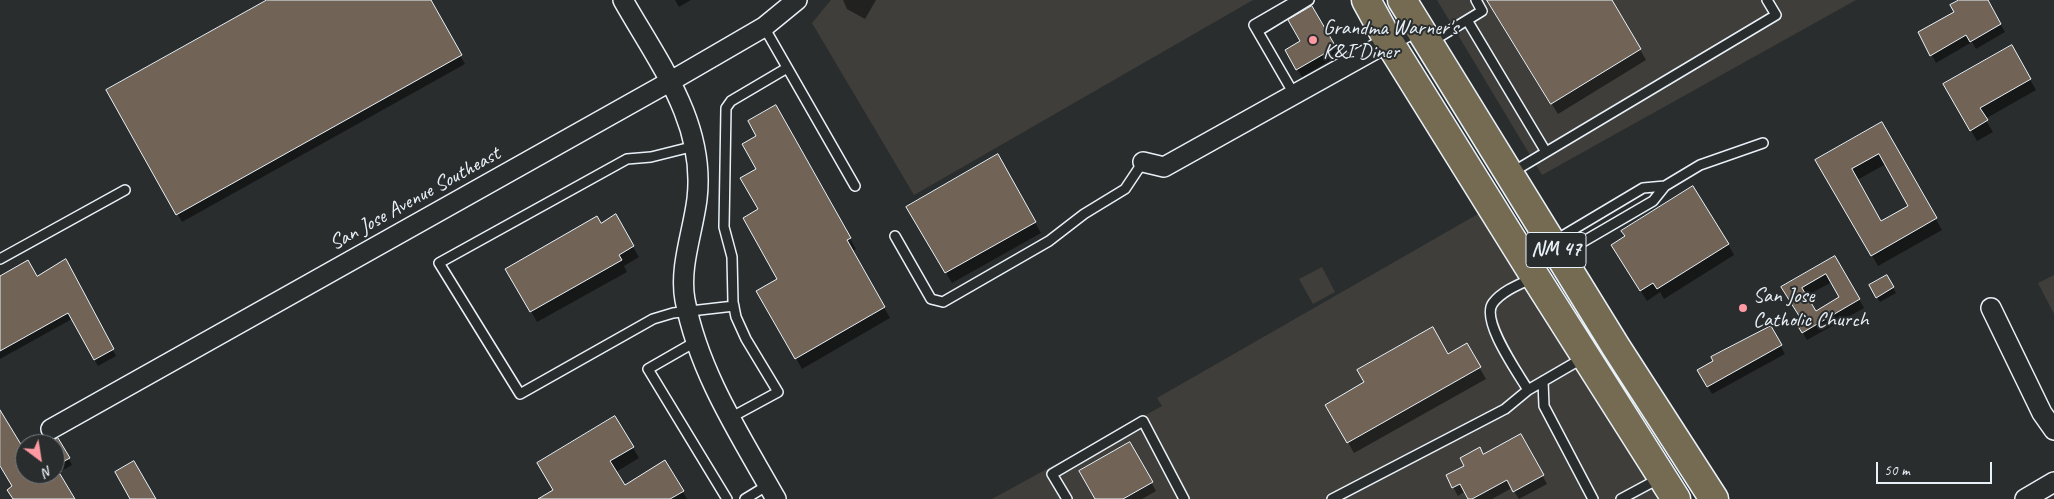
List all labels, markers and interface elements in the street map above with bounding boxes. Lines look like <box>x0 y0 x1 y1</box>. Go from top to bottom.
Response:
place label: Grandma Warner's K&I Diner <box>1323 15 1458 65</box>
marker: Grandma Warner's K&I Diner <box>1307 34 1319 46</box>
street label: San Jose Avenue Southeast <box>325 142 505 256</box>
road number: NM 47 <box>1526 232 1586 268</box>
place label: San Jose Catholic Church <box>1753 283 1869 333</box>
marker: San Jose Catholic Church <box>1737 302 1749 314</box>
north arrow <box>15 434 65 484</box>
scale bar <box>1879 452 1995 484</box>
text: 50 m <box>1884 461 1910 480</box>
text: N <box>39 462 56 481</box>

